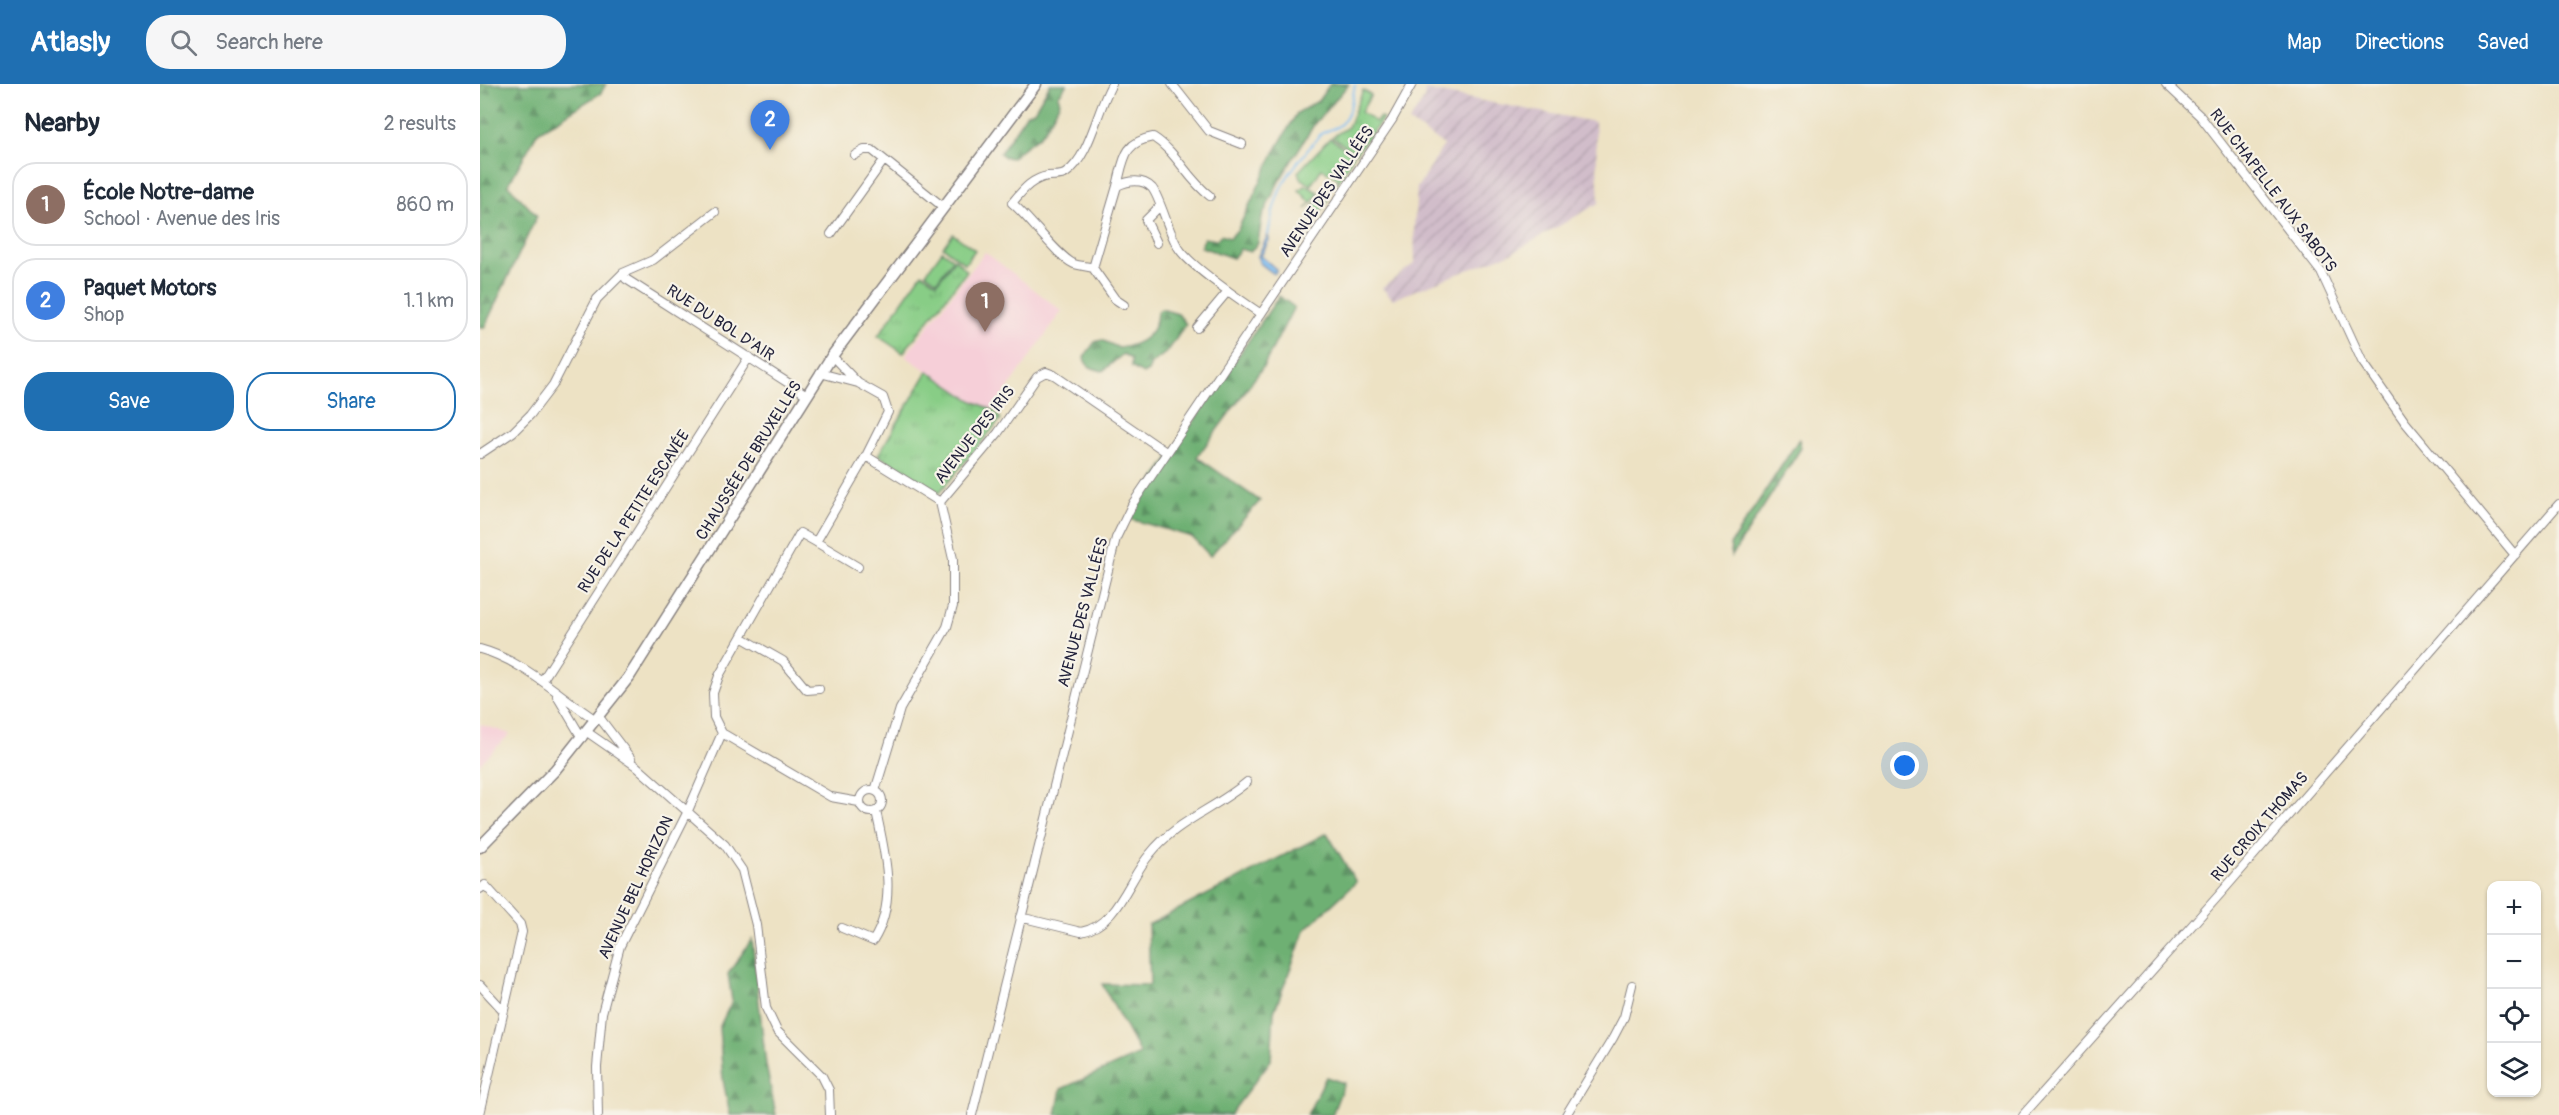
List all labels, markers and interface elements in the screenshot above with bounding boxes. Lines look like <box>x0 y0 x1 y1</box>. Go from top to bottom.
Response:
search box <box>146 15 566 69</box>
text: Atlasly <box>30 25 110 60</box>
icon: search <box>167 26 200 59</box>
text: Search here <box>215 28 323 56</box>
text: Map <box>2287 29 2322 56</box>
text: Directions <box>2355 29 2444 56</box>
text: Saved <box>2477 29 2529 56</box>
pin: 2 <box>750 100 790 150</box>
street label: RUE CHAPELLE AUX SABOTS <box>2205 105 2341 276</box>
text: Nearby <box>24 107 100 139</box>
text: 2 results <box>384 111 456 136</box>
street label: AVENUE DES VALLÉES <box>1275 122 1378 261</box>
text: École Notre-dame <box>83 178 254 206</box>
text: 1 <box>42 192 49 217</box>
text: 860 m <box>397 192 454 217</box>
text: School · Avenue des Iris <box>83 206 280 231</box>
text: Paquet Motors <box>83 274 216 302</box>
street label: RUE DU BOL D'AIR <box>663 280 778 365</box>
pin: 1 <box>966 282 1004 332</box>
text: 2 <box>40 288 51 313</box>
text: 1.1 km <box>404 288 454 313</box>
text: Shop <box>83 302 124 327</box>
button: Save <box>24 372 234 431</box>
button: Share <box>246 372 456 431</box>
street label: CHAUSSÉE DE BRUXELLES <box>692 377 806 544</box>
street label: AVENUE DES IRIS <box>930 382 1019 487</box>
street label: RUE DE LA PETITE ESCAVÉE <box>574 426 694 597</box>
street label: AVENUE DES VALLÉES <box>1053 535 1113 689</box>
your location <box>1890 751 1919 780</box>
street label: RUE CROIX THOMAS <box>2207 768 2313 885</box>
street label: AVENUE BEL HORIZON <box>594 813 678 962</box>
map controls <box>2487 881 2541 1097</box>
button: + <box>2487 881 2541 935</box>
button: − <box>2487 935 2541 989</box>
button: locate <box>2487 989 2541 1043</box>
button: layers <box>2487 1043 2541 1097</box>

